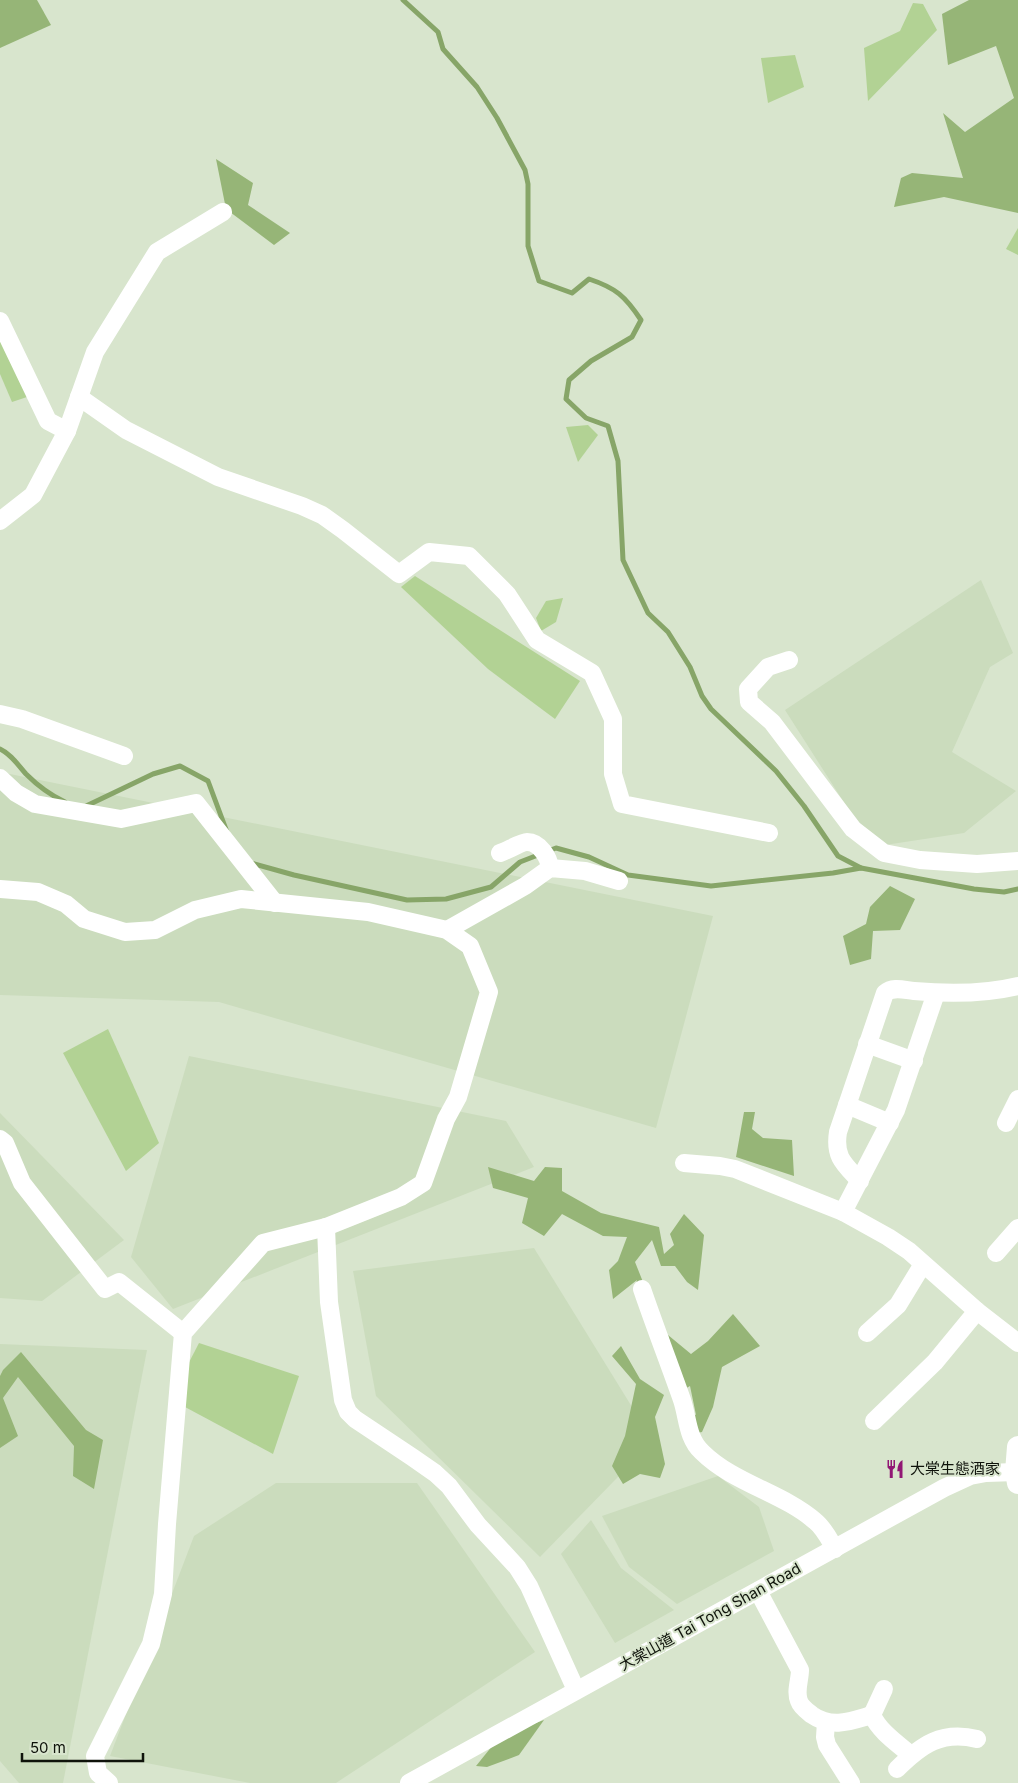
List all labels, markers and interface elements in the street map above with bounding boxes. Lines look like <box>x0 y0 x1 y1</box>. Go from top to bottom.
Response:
restaurant icon: 大棠生態酒家 <box>884 1458 906 1480</box>
place label: 大棠生態酒家 <box>910 1459 1000 1478</box>
street label: 大棠山道 Tai Tong Shan Road <box>615 1559 804 1675</box>
scale bar <box>22 1730 144 1762</box>
text: 50 m <box>30 1738 66 1757</box>

